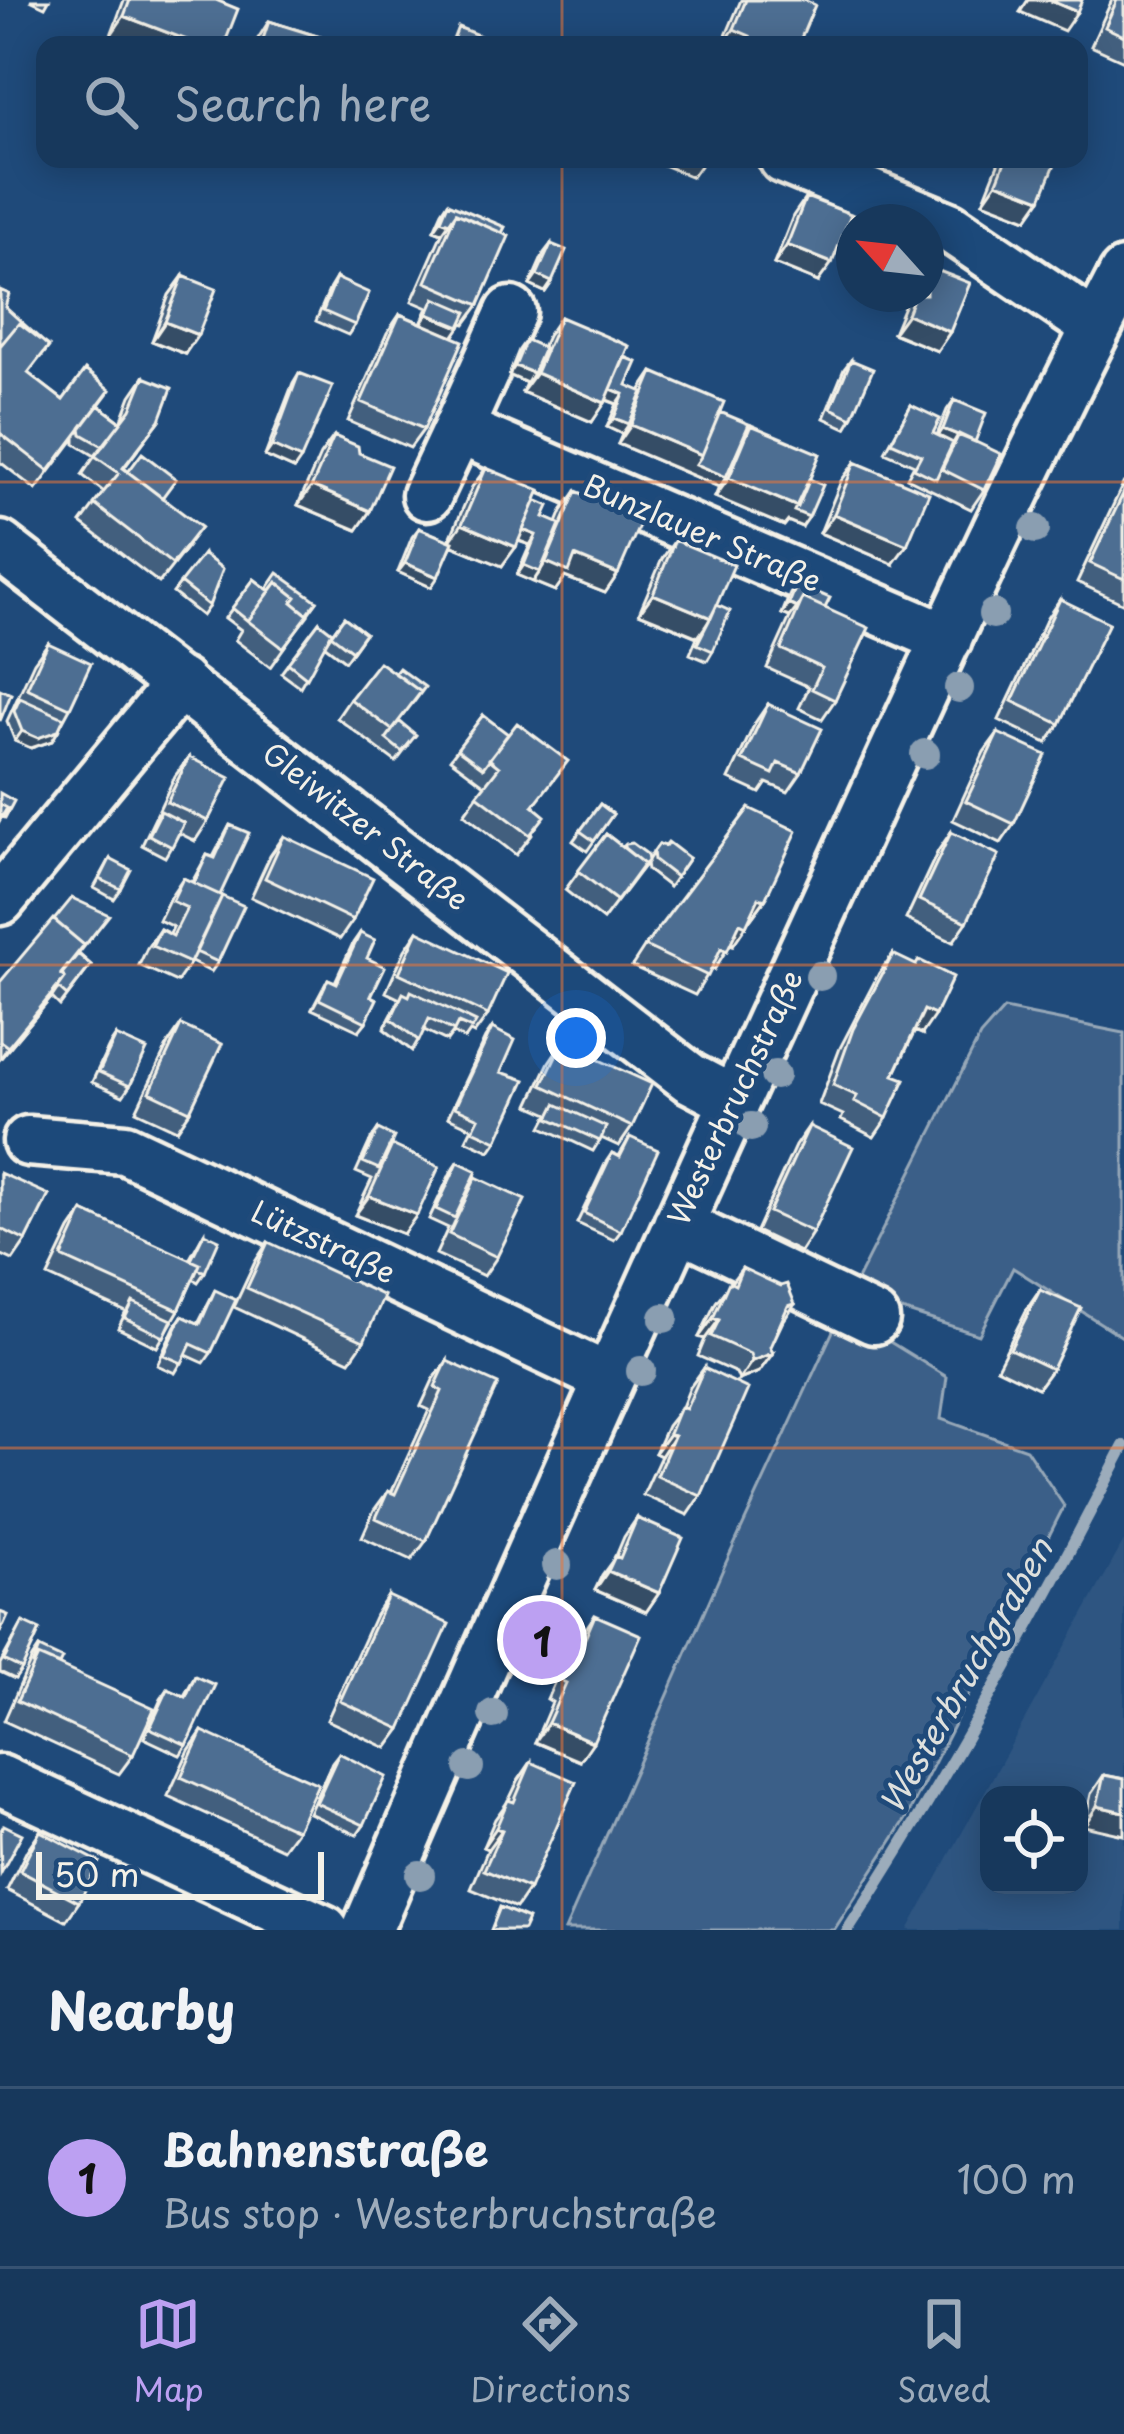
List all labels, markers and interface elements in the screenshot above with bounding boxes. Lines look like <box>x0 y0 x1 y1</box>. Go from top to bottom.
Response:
search box <box>36 36 1088 168</box>
text: Search here <box>174 68 431 136</box>
icon: search <box>78 69 144 135</box>
north arrow <box>836 204 944 312</box>
street label: Bunzlauer Straße <box>577 461 829 602</box>
street label: Gleiwitzer Straße <box>254 730 479 920</box>
street label: Westerbruchstraße <box>655 962 813 1232</box>
your location <box>546 1008 606 1068</box>
street label: Lützstraße <box>245 1188 403 1294</box>
water label: Westerbruchgraben <box>865 1527 1064 1822</box>
pin: 1 <box>503 1595 581 1685</box>
map controls <box>980 1786 1088 1894</box>
button: locate <box>980 1786 1088 1894</box>
scale bar <box>36 1846 324 1899</box>
text: 50 m <box>54 1848 140 1898</box>
text: Nearby <box>48 1970 235 2047</box>
text: Bahnenstraße <box>162 2114 489 2182</box>
text: 1 <box>78 2148 96 2207</box>
text: 100 m <box>957 2148 1076 2207</box>
text: Bus stop · Westerbruchstraße <box>162 2182 717 2241</box>
tab: Map <box>133 2291 204 2413</box>
tab: Directions <box>470 2291 631 2413</box>
tab: Saved <box>897 2291 991 2413</box>

